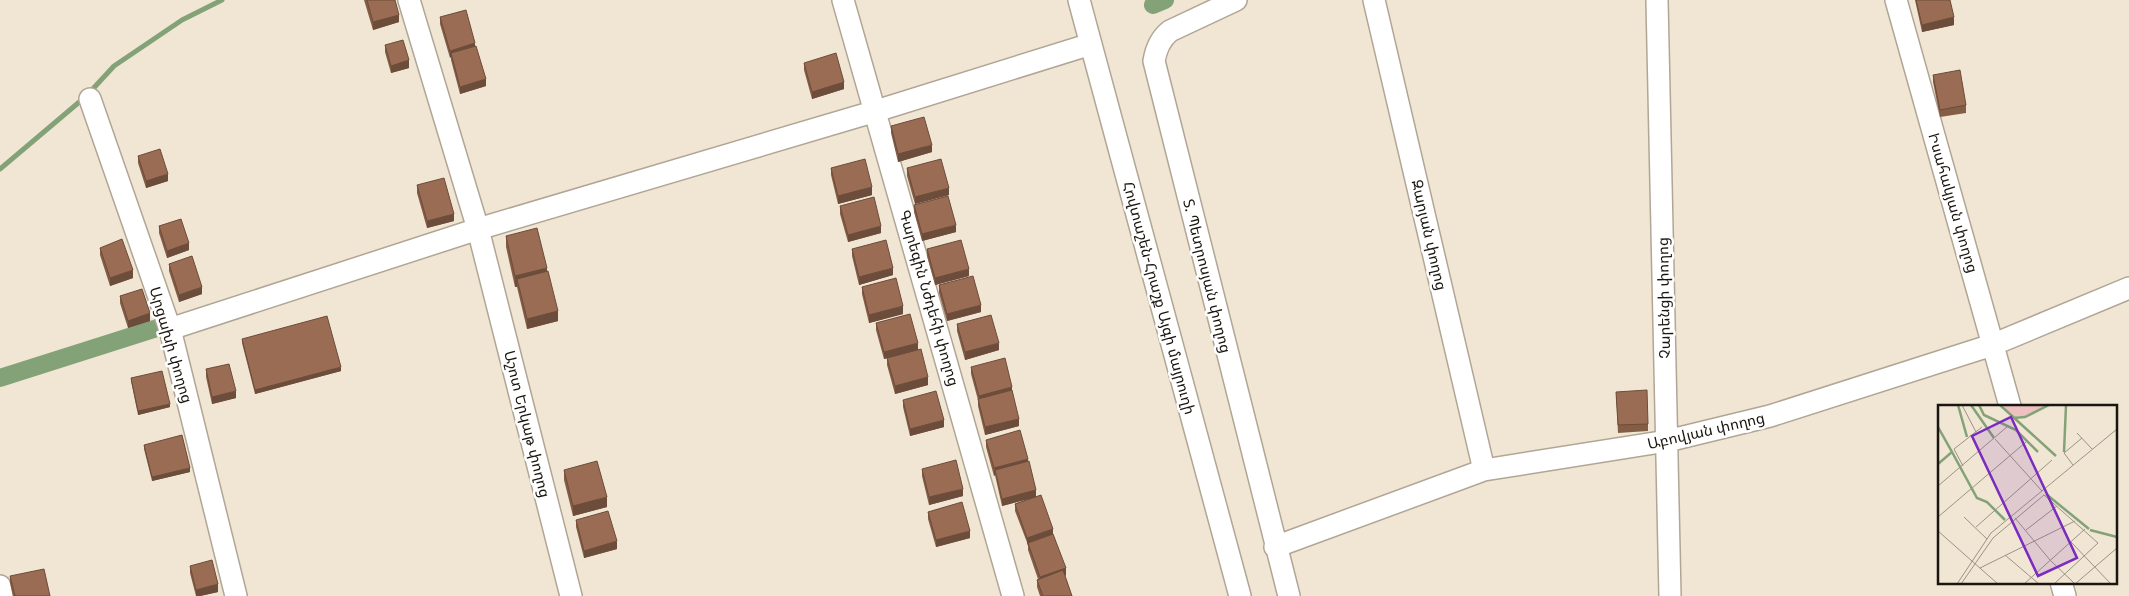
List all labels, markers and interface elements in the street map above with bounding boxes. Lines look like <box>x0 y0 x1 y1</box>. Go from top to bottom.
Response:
street label: Իսահակյան փողոց <box>1924 131 1982 275</box>
street label: Զարյան փողոց <box>1408 178 1450 292</box>
street label: Հովտաշեն-Հրաշք Այգի մայրուղի <box>1119 180 1199 416</box>
street label: Տ. Պետրոսյան փողոց <box>1179 197 1235 355</box>
street label: Գարեգին Նժդեհի փողոց <box>895 208 963 388</box>
street label: Չարենցի փողոց <box>1654 237 1674 359</box>
street label: Արցախի փողոց <box>146 285 196 405</box>
street label: Աշոտ Երկաթ փողոց <box>500 349 554 499</box>
inset map <box>1938 405 2116 584</box>
street label: Աբովյան փողոց <box>1646 409 1766 453</box>

